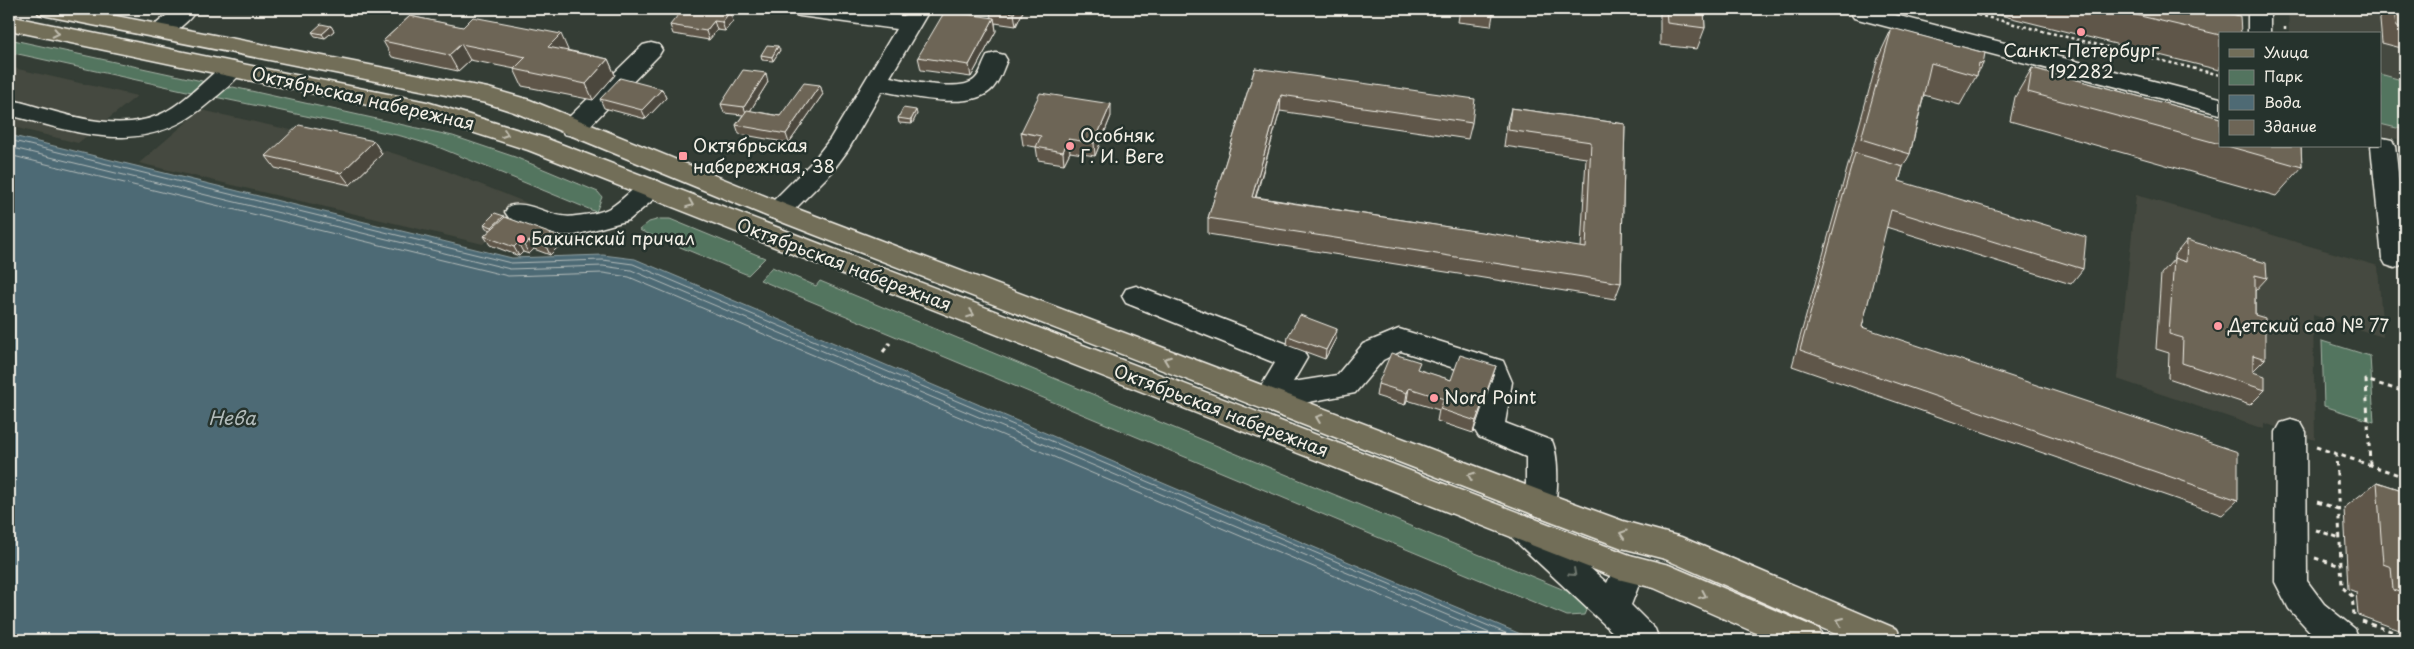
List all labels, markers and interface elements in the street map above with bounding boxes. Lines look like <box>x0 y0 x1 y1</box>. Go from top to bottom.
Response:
marker: Санкт-Петербург 192282 <box>2075 26 2087 38</box>
one-way arrow <box>52 27 61 38</box>
legend <box>2219 32 2382 148</box>
place label: Санкт-Петербург 192282 <box>2003 36 2160 84</box>
text: Улица <box>2264 40 2309 63</box>
street label: Октябрьская набережная <box>249 59 478 136</box>
text: Парк <box>2264 64 2303 87</box>
text: Вода <box>2264 90 2302 113</box>
text: Здание <box>2264 114 2317 137</box>
place label: Особняк Г. И. Веге <box>1080 121 1164 169</box>
one-way arrow <box>500 128 509 138</box>
place label: Октябрьская набережная, 38 <box>693 131 835 179</box>
marker: Особняк Г. И. Веге <box>1064 140 1076 152</box>
marker: Октябрьская набережная, 38 <box>677 150 689 162</box>
one-way arrow <box>685 197 694 208</box>
street label: Октябрьская набережная <box>733 210 956 317</box>
place label: Бакинский причал <box>531 224 695 251</box>
marker: Бакинский причал <box>515 233 527 245</box>
one-way arrow <box>966 308 975 319</box>
place label: Детский сад № 77 <box>2227 311 2390 338</box>
marker: Детский сад № 77 <box>2212 320 2224 332</box>
street label: Октябрьская набережная <box>1110 356 1333 463</box>
one-way arrow <box>1163 356 1172 366</box>
place label: Nord Point <box>1444 383 1536 410</box>
marker: Nord Point <box>1428 392 1440 404</box>
water label: Нева <box>208 403 257 431</box>
one-way arrow <box>1315 414 1324 424</box>
one-way arrow <box>1467 472 1475 482</box>
one-way arrow <box>1619 529 1627 539</box>
one-way arrow <box>1567 567 1576 576</box>
one-way arrow <box>1698 588 1707 599</box>
one-way arrow <box>1836 616 1845 627</box>

